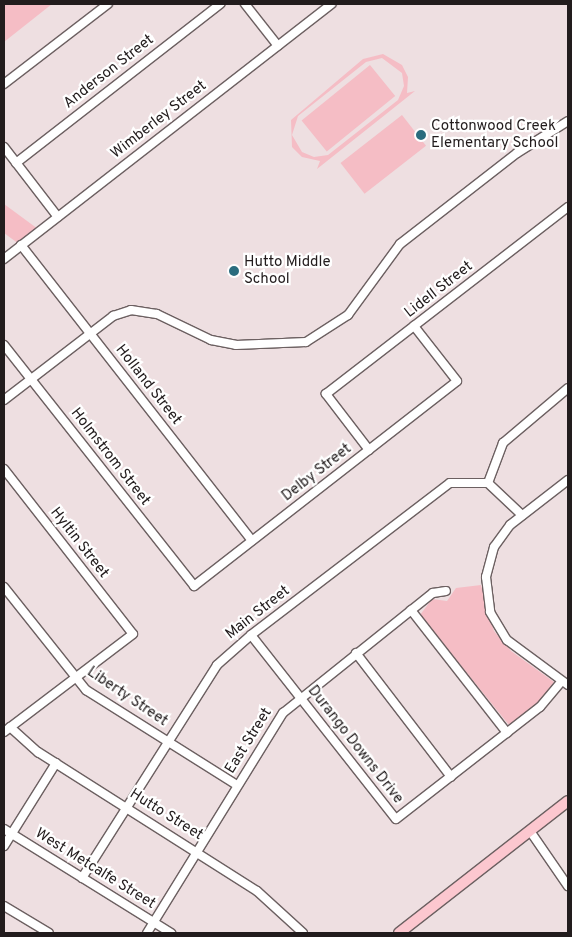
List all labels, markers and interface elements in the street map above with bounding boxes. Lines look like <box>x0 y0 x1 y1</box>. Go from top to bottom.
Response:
street label: Anderson Street <box>60 31 158 113</box>
street label: Wimberley Street <box>108 77 210 163</box>
place label: Cottonwood Creek Elementary School <box>431 117 558 152</box>
marker: Cottonwood Creek Elementary School <box>415 129 427 141</box>
place label: Hutto Middle School <box>244 253 331 288</box>
street label: Lidell Street <box>401 258 477 322</box>
marker: Hutto Middle School <box>228 265 240 277</box>
street label: Holland Street <box>111 341 185 429</box>
street label: Holmstrom Street <box>66 405 154 509</box>
street label: Delby Street <box>279 440 355 506</box>
street label: Hyltin Street <box>46 504 112 582</box>
street label: Main Street <box>222 582 294 644</box>
street label: Liberty Street <box>83 663 171 731</box>
street label: Durango Downs Drive <box>303 682 407 808</box>
street label: East Street <box>222 705 276 777</box>
street label: Hutto Street <box>126 785 206 845</box>
street label: West Metcalfe Street <box>31 825 159 913</box>

